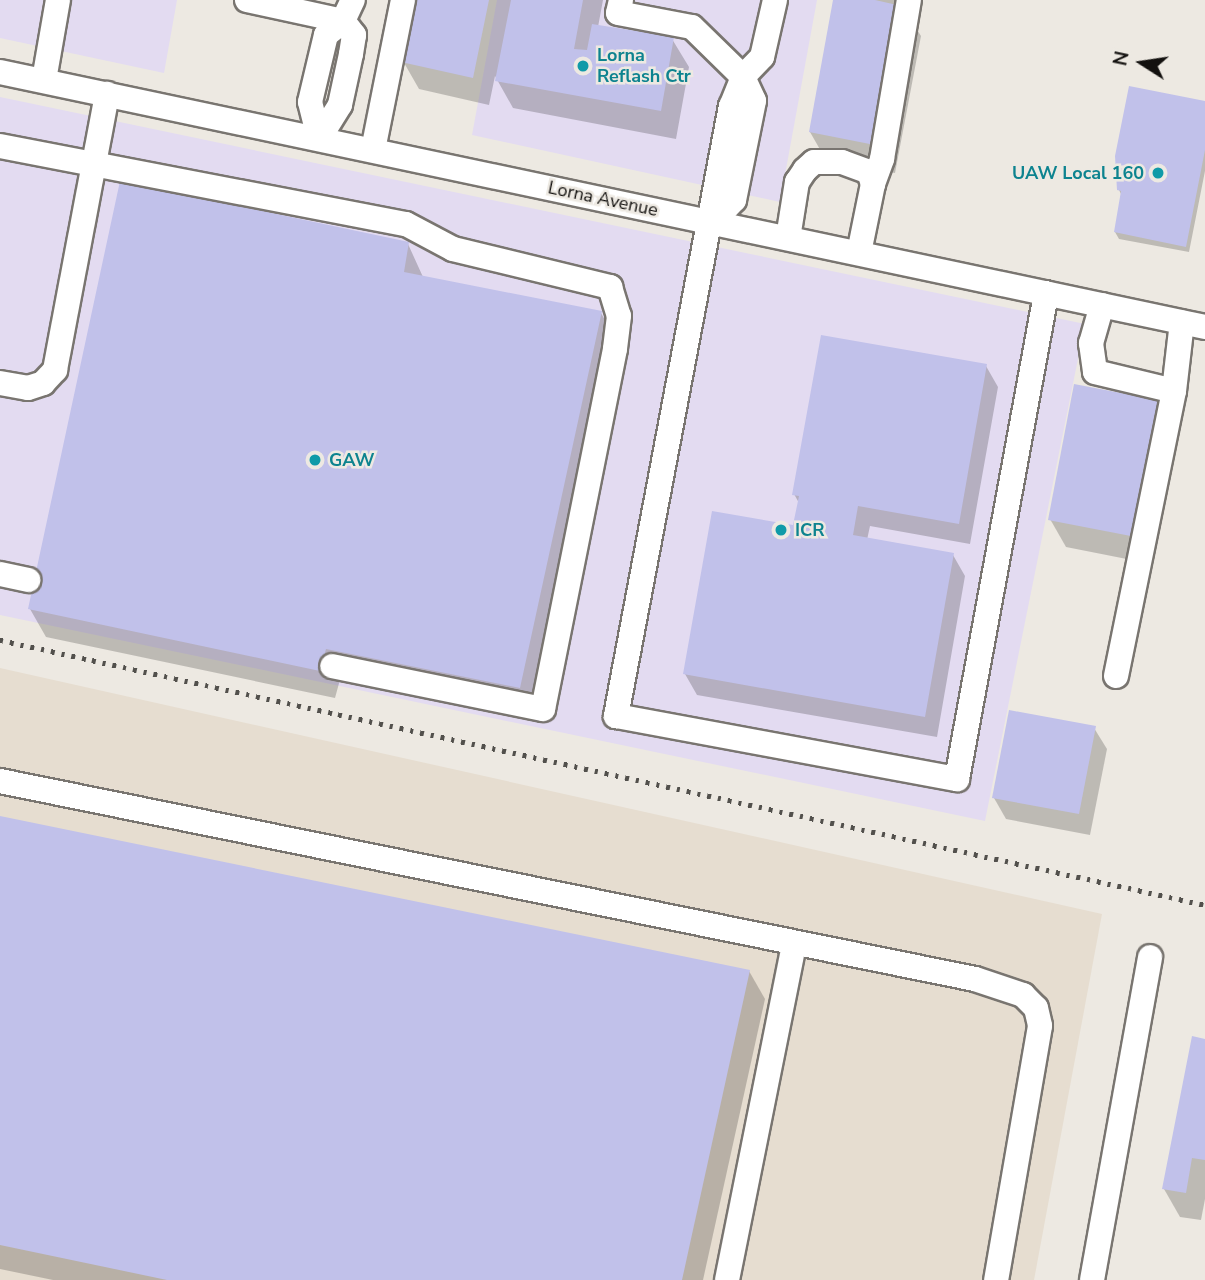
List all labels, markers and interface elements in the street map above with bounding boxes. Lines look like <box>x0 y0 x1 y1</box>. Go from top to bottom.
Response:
north arrow <box>1107 28 1177 98</box>
place label: Lorna Reflash Ctr <box>597 45 691 88</box>
text: N <box>1107 49 1136 68</box>
marker: Lorna Reflash Ctr <box>575 58 591 74</box>
place label: UAW Local 160 <box>1012 162 1144 184</box>
marker: UAW Local 160 <box>1150 165 1166 181</box>
street label: Lorna Avenue <box>546 177 660 221</box>
place label: GAW <box>329 449 375 471</box>
marker: GAW <box>307 452 323 468</box>
place label: ICR <box>795 519 825 541</box>
marker: ICR <box>773 522 789 538</box>

